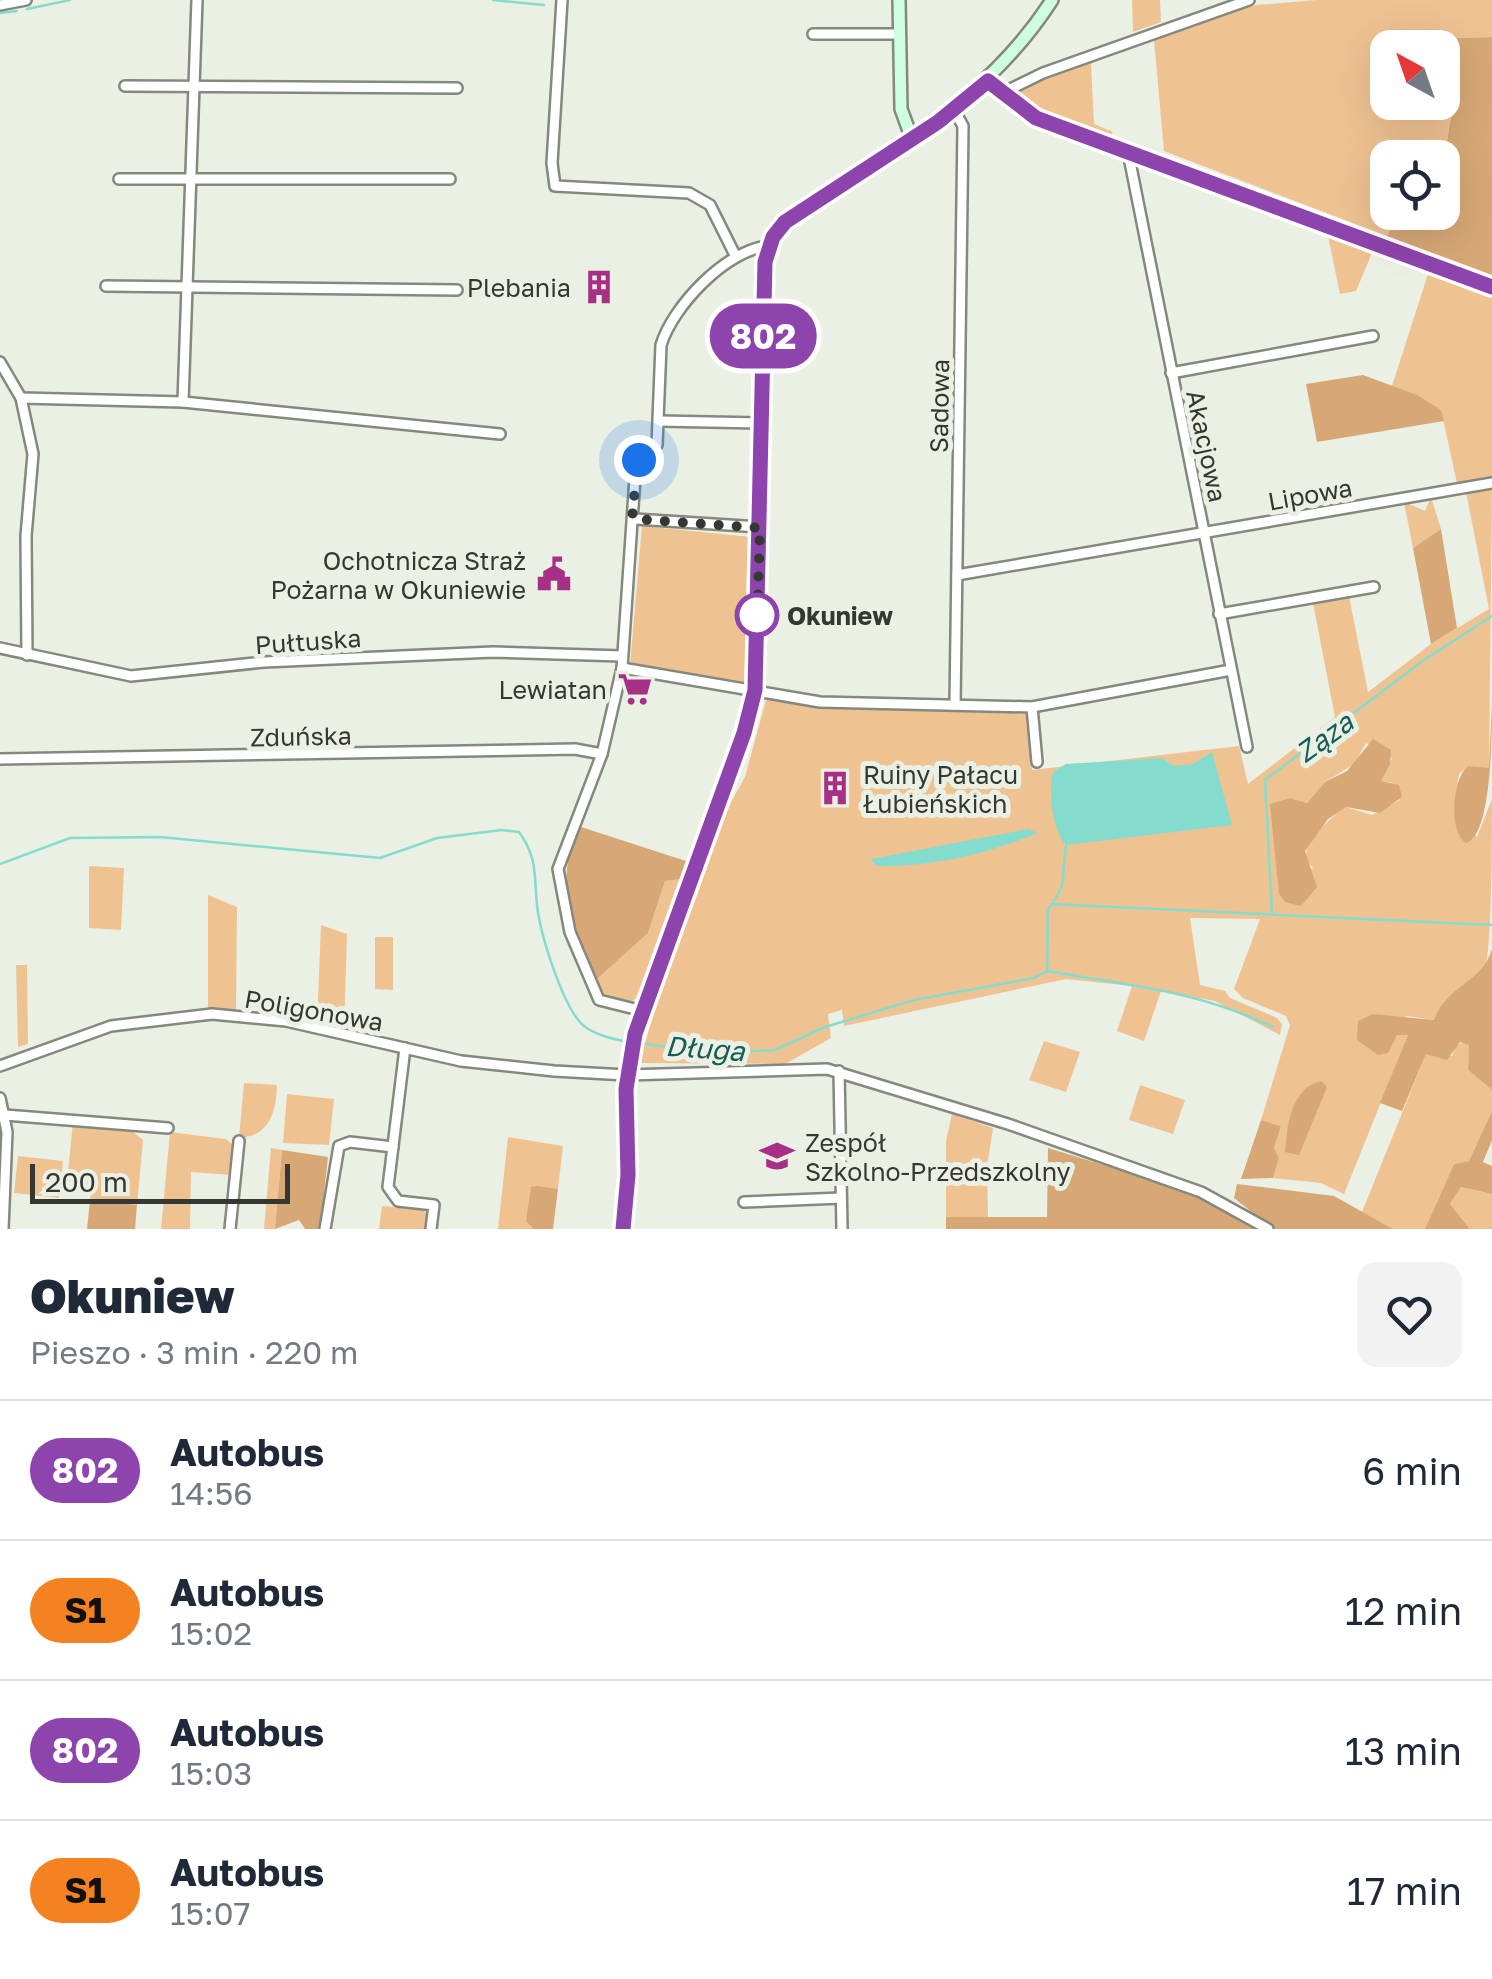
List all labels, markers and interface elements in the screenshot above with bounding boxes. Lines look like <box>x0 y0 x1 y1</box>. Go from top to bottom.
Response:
north arrow <box>1370 30 1460 120</box>
map controls <box>1370 30 1460 230</box>
button: locate <box>1370 140 1460 230</box>
building icon: Plebania <box>580 268 618 306</box>
place label: Plebania <box>467 272 571 303</box>
line badge: 802 <box>706 304 820 368</box>
text: 802 <box>730 315 796 357</box>
street label: Sadowa <box>923 359 955 453</box>
street label: Akacjowa <box>1180 387 1234 505</box>
your location <box>614 435 664 485</box>
street label: Lipowa <box>1265 471 1355 517</box>
place label: Ochotnicza Straż Pożarna w Okuniewie <box>270 545 526 605</box>
public building icon: Ochotnicza Straż Pożarna w Okuniewie <box>535 555 573 593</box>
marker: Okuniew <box>736 594 778 636</box>
place label: Okuniew <box>787 600 893 631</box>
street label: Pułtuska <box>254 622 362 660</box>
supermarket icon: Lewiatan <box>616 670 654 708</box>
place label: Lewiatan <box>498 674 607 705</box>
water label: Ząza <box>1289 705 1360 769</box>
street label: Zduńska <box>250 720 352 752</box>
place label: Ruiny Pałacu Łubieńskich <box>863 759 1018 819</box>
building icon: Ruiny Pałacu Łubieńskich <box>816 769 854 807</box>
street label: Poligonowa <box>242 983 386 1037</box>
water label: Długa <box>664 1029 747 1067</box>
place label: Zespół Szkolno-Przedszkolny <box>805 1127 1071 1187</box>
school or university icon: Zespół Szkolno-Przedszkolny <box>758 1137 796 1175</box>
scale bar <box>30 1159 290 1204</box>
text: 200 m <box>45 1165 128 1198</box>
button: heart <box>1357 1262 1462 1367</box>
text: Okuniew <box>30 1266 235 1324</box>
text: Pieszo · 3 min · 220 m <box>30 1333 358 1371</box>
text: Autobus <box>170 1429 324 1474</box>
text: 6 min <box>1362 1448 1462 1493</box>
text: 802 <box>52 1449 118 1491</box>
text: 14:56 <box>170 1474 253 1512</box>
text: Autobus <box>170 1569 324 1614</box>
text: 12 min <box>1345 1588 1462 1633</box>
text: S1 <box>64 1589 106 1631</box>
text: 15:02 <box>170 1614 252 1652</box>
text: Autobus <box>170 1709 324 1754</box>
text: 13 min <box>1345 1728 1462 1773</box>
text: 802 <box>52 1729 118 1771</box>
text: 15:03 <box>170 1754 252 1792</box>
text: Autobus <box>170 1849 324 1894</box>
text: 17 min <box>1347 1868 1462 1913</box>
text: S1 <box>64 1869 106 1911</box>
text: 15:07 <box>170 1894 250 1932</box>

